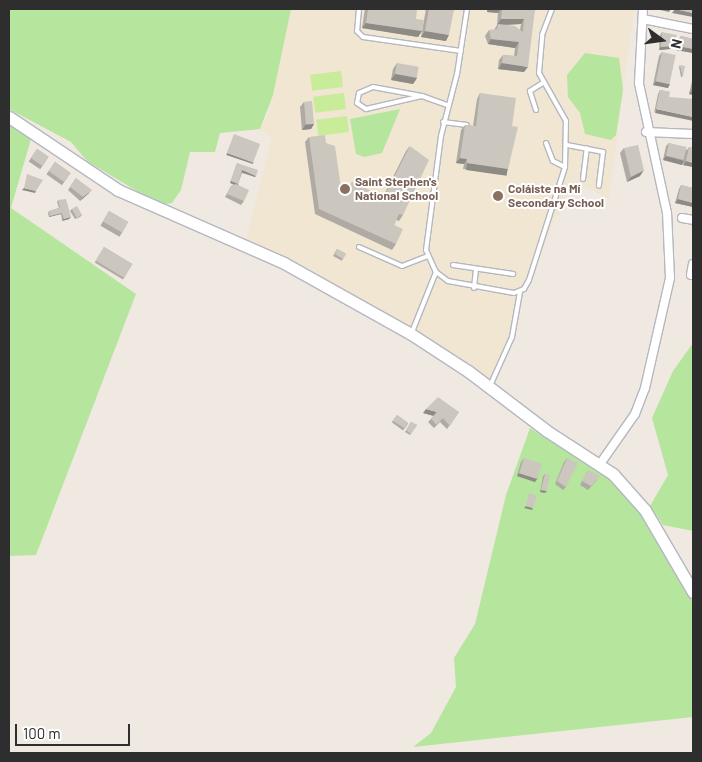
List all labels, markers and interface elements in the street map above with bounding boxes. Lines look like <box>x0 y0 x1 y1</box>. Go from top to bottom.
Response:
north arrow <box>637 15 687 65</box>
text: N <box>668 37 686 50</box>
place label: Saint Stephen's National School <box>355 175 438 203</box>
place label: Coláiste na Mí Secondary School <box>508 182 604 210</box>
marker: Saint Stephen's National School <box>339 183 351 195</box>
marker: Coláiste na Mí Secondary School <box>492 190 504 202</box>
scale bar <box>18 714 132 746</box>
text: 100 m <box>23 724 61 742</box>

